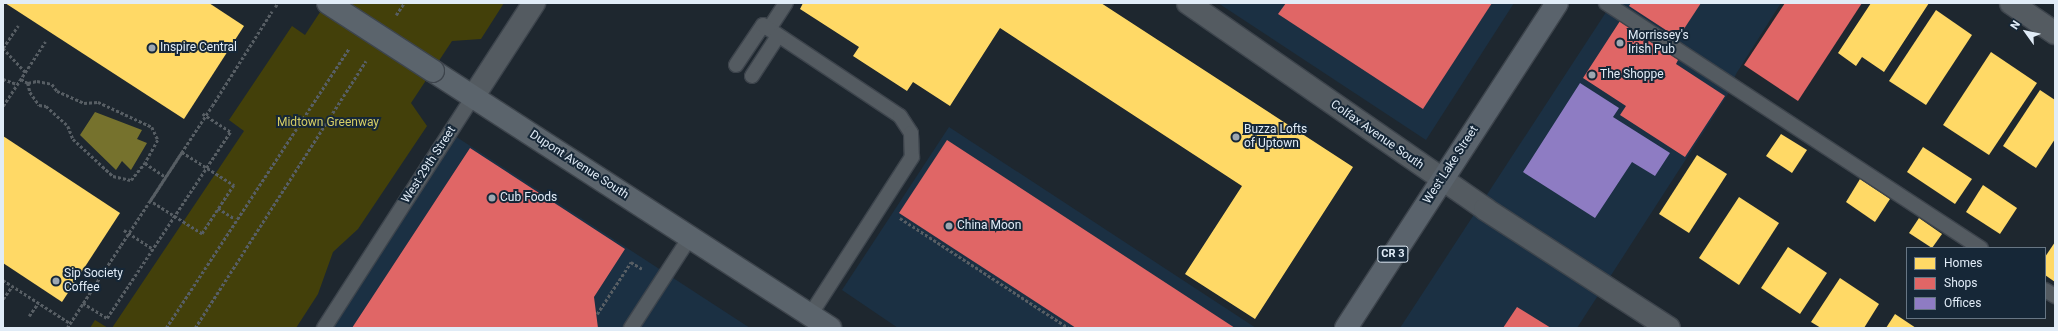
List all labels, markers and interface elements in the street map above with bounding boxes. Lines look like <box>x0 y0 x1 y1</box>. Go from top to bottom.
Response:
north arrow <box>2006 12 2046 52</box>
text: N <box>2008 18 2023 32</box>
place label: Morrissey's Irish Pub <box>1628 29 1689 57</box>
marker: Morrissey's Irish Pub <box>1615 38 1625 48</box>
place label: Inspire Central <box>160 41 237 55</box>
marker: Inspire Central <box>147 43 157 53</box>
place label: The Shoppe <box>1600 68 1664 82</box>
marker: The Shoppe <box>1587 70 1597 80</box>
street label: Colfax Avenue South <box>1328 97 1426 173</box>
park label: Midtown Greenway <box>277 116 379 130</box>
place label: Buzza Lofts of Uptown <box>1244 123 1307 151</box>
street label: West Lake Street <box>1420 123 1482 207</box>
street label: West 29th Street <box>399 124 459 206</box>
street label: Dupont Avenue South <box>527 128 631 202</box>
marker: Buzza Lofts of Uptown <box>1231 132 1241 142</box>
place label: Cub Foods <box>500 191 557 205</box>
marker: Cub Foods <box>487 193 497 203</box>
place label: China Moon <box>957 219 1021 233</box>
marker: China Moon <box>944 221 954 231</box>
road number: CR 3 <box>1377 245 1409 263</box>
legend <box>1906 247 2046 319</box>
text: Homes <box>1944 256 1982 270</box>
place label: Sip Society Coffee <box>64 267 123 295</box>
marker: Sip Society Coffee <box>51 276 61 286</box>
text: Shops <box>1944 276 1978 290</box>
text: Offices <box>1944 296 1981 310</box>

